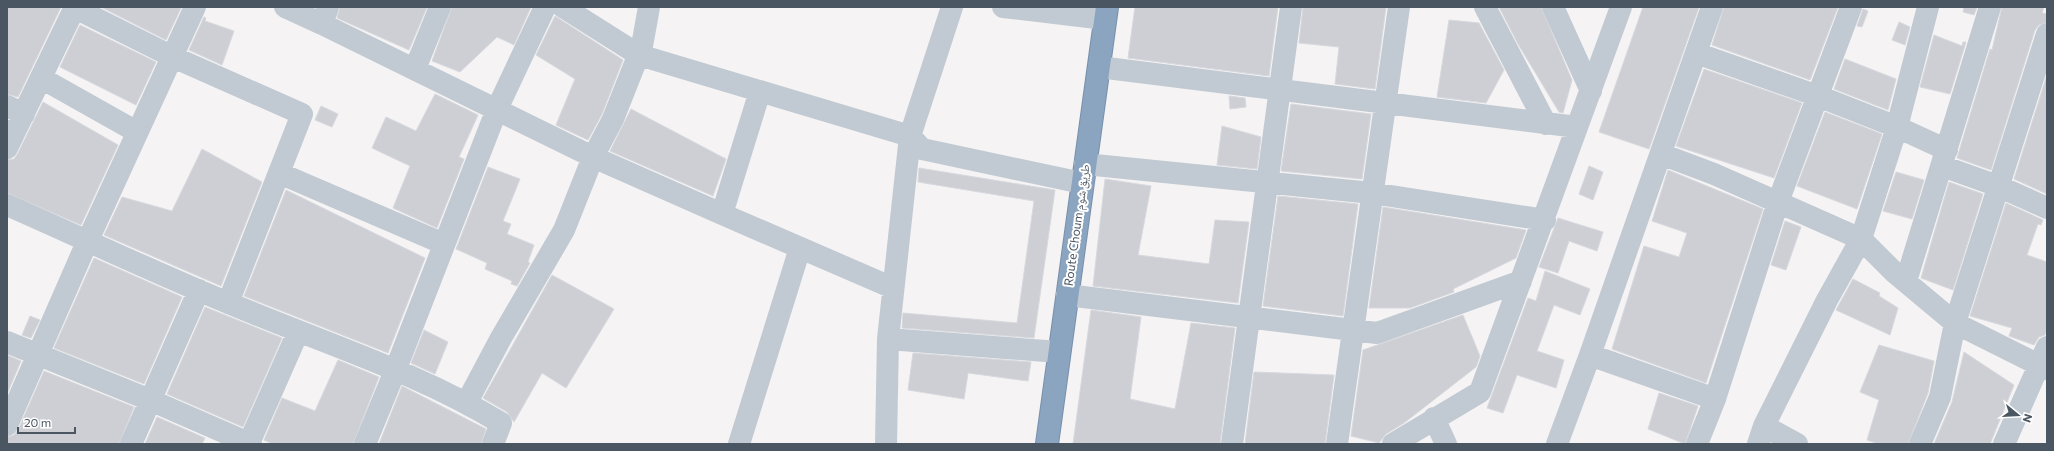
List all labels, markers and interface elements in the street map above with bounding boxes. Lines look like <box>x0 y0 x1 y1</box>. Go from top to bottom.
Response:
street label: Route Choum طريق شوم <box>1061 163 1093 287</box>
north arrow <box>1998 395 2038 435</box>
scale bar <box>18 409 75 435</box>
text: N <box>2021 412 2035 424</box>
text: 20 m <box>24 415 51 429</box>

